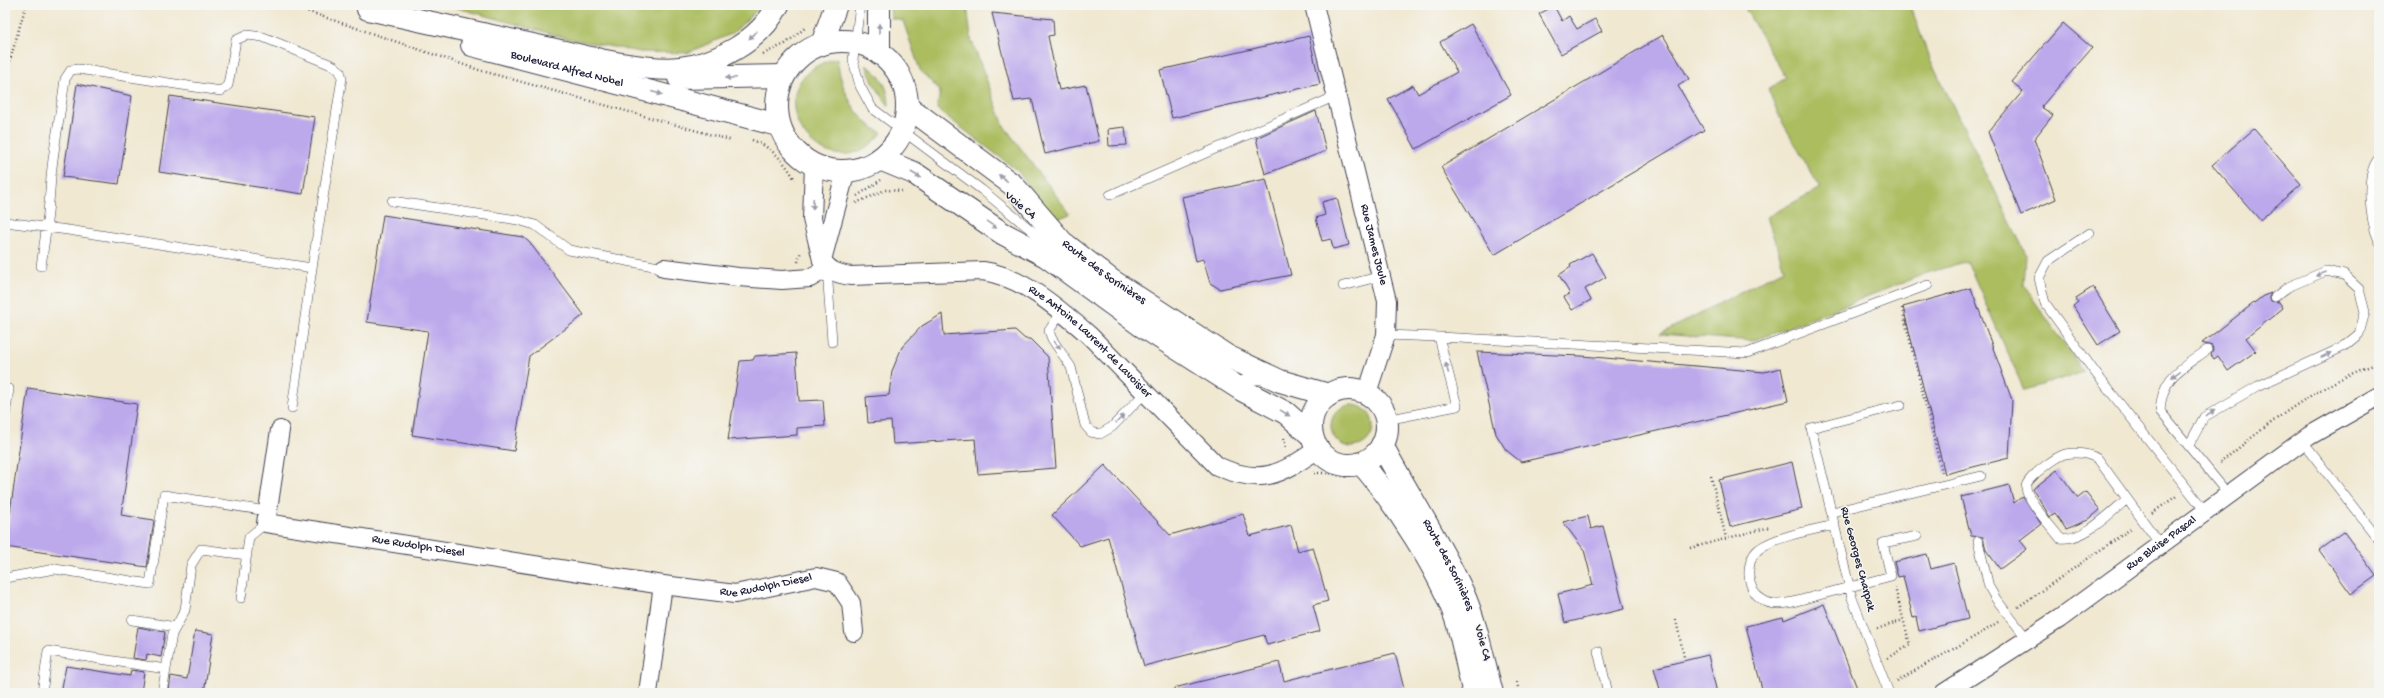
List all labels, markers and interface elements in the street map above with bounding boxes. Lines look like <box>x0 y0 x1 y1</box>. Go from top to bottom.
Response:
one-way arrow <box>876 22 882 35</box>
one-way arrow <box>748 30 758 40</box>
street label: Boulevard Alfred Nobel <box>508 48 625 91</box>
one-way arrow <box>725 74 737 81</box>
one-way arrow <box>651 90 663 96</box>
one-way arrow <box>910 171 922 178</box>
one-way arrow <box>997 173 1008 182</box>
street label: Voie C4 <box>1001 188 1039 223</box>
one-way arrow <box>810 198 816 211</box>
street label: Rue James Joule <box>1356 203 1390 288</box>
one-way arrow <box>987 221 997 229</box>
street label: Route des Sorinières <box>1059 237 1149 308</box>
one-way arrow <box>2314 271 2326 277</box>
street label: Rue Antoine Laurent de Lavoisier <box>1025 283 1155 403</box>
one-way arrow <box>1053 340 1062 351</box>
one-way arrow <box>2321 352 2332 358</box>
one-way arrow <box>1444 362 1450 374</box>
one-way arrow <box>2171 369 2181 377</box>
one-way arrow <box>1280 409 1290 417</box>
one-way arrow <box>2204 410 2216 417</box>
one-way arrow <box>1116 414 1125 424</box>
street label: Rue Georges Charpak <box>1836 505 1878 614</box>
street label: Rue Blaise Pascal <box>2124 513 2200 574</box>
street label: Route des Sorinières <box>1419 517 1477 613</box>
street label: Rue Rudolph Diesel <box>371 533 466 561</box>
street label: Rue Rudolph Diesel <box>719 571 814 601</box>
street label: Voie C4 <box>1470 622 1494 663</box>

